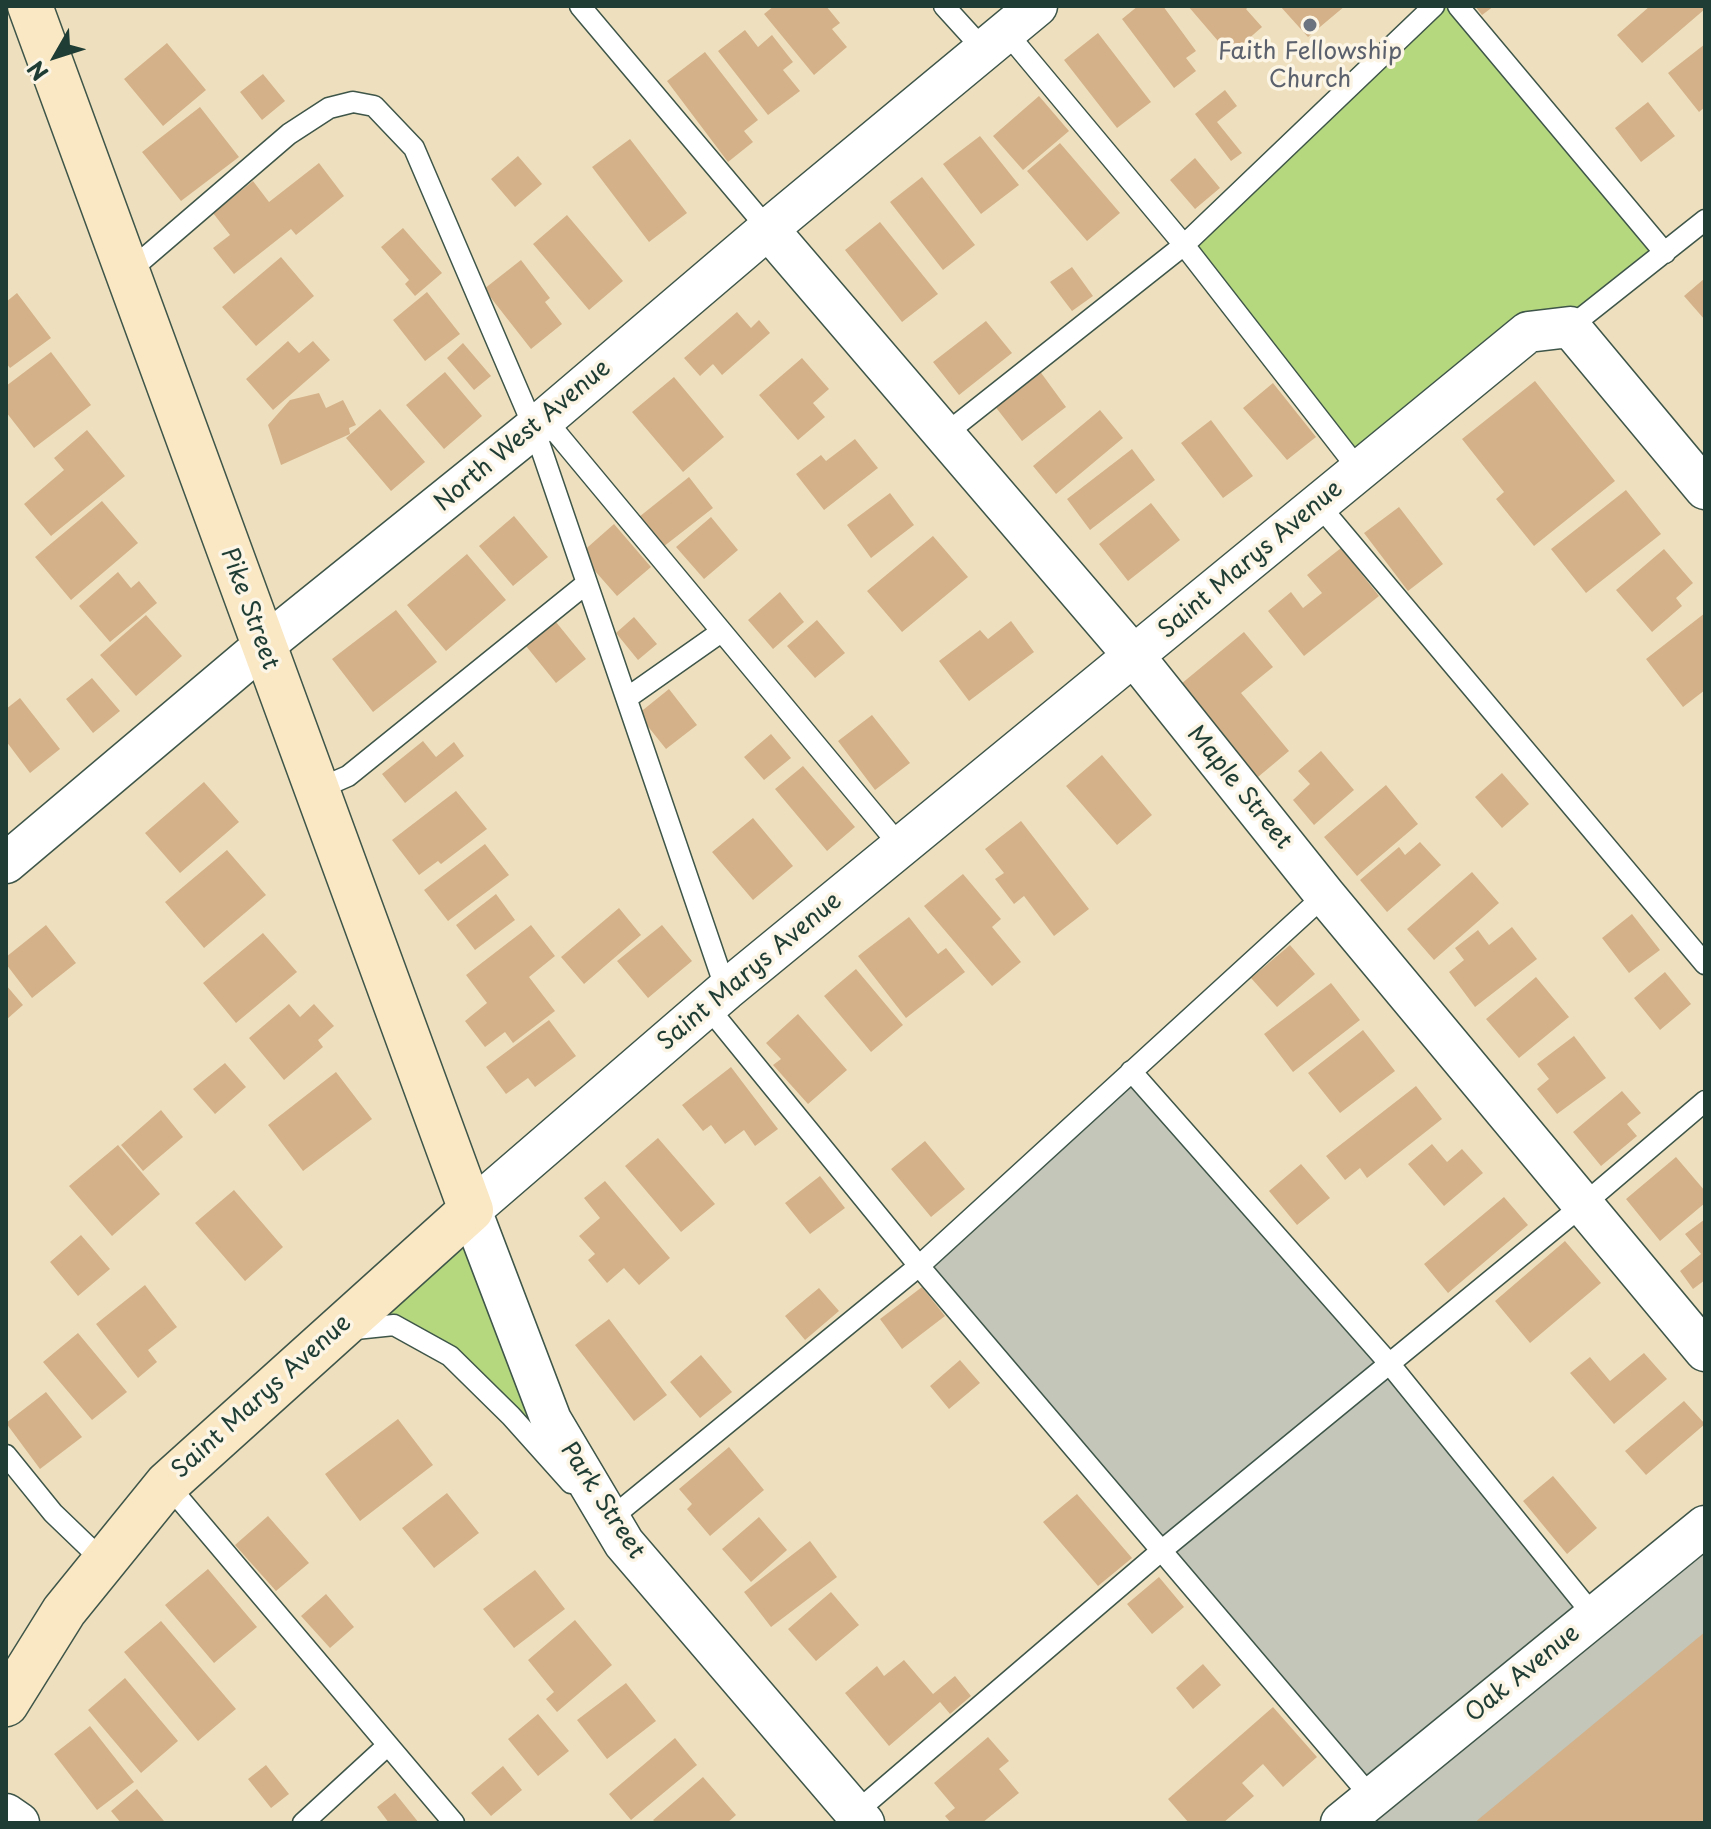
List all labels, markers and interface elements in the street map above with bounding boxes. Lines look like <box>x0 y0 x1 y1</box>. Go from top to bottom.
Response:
north arrow <box>16 16 96 96</box>
marker: Faith Fellowship Church <box>1301 16 1319 34</box>
place label: Faith Fellowship Church <box>1218 38 1402 94</box>
text: N <box>19 54 55 89</box>
street label: North West Avenue <box>429 354 617 518</box>
street label: Saint Marys Avenue <box>1153 475 1349 645</box>
street label: Pike Street <box>214 544 284 674</box>
street label: Maple Street <box>1180 720 1298 856</box>
street label: Saint Marys Avenue <box>652 887 848 1057</box>
street label: Saint Marys Avenue <box>166 1309 358 1485</box>
street label: Park Street <box>554 1437 650 1565</box>
street label: Oak Avenue <box>1460 1619 1586 1729</box>

